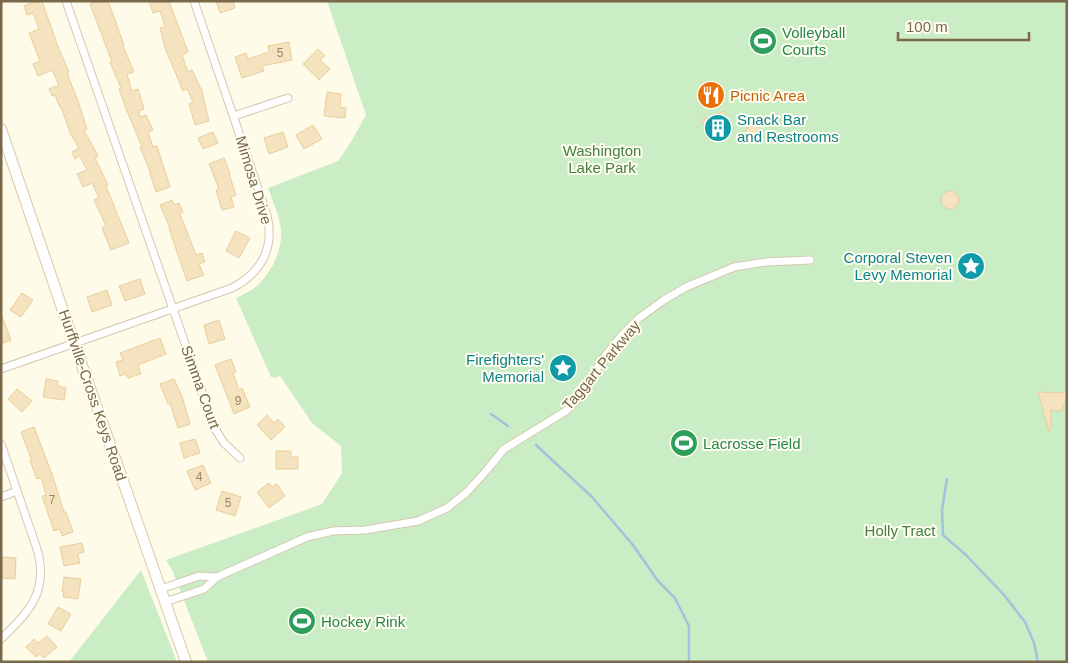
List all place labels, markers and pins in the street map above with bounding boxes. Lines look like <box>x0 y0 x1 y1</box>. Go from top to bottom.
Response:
place label: Volleyball Courts <box>782 24 845 58</box>
sports icon: Volleyball Courts <box>748 26 778 56</box>
restaurant icon: Picnic Area <box>696 80 726 110</box>
place label: Picnic Area <box>730 87 806 104</box>
place label: Snack Bar and Restrooms <box>737 111 839 145</box>
building icon: Snack Bar and Restrooms <box>703 113 733 143</box>
place label: Corporal Steven Levy Memorial <box>844 249 952 283</box>
place icon: Corporal Steven Levy Memorial <box>956 251 986 281</box>
place label: Firefighters' Memorial <box>466 351 544 385</box>
place icon: Firefighters' Memorial <box>548 353 578 383</box>
sports icon: Lacrosse Field <box>669 428 699 458</box>
place label: Lacrosse Field <box>703 435 801 452</box>
sports icon: Hockey Rink <box>287 606 317 636</box>
place label: Hockey Rink <box>321 613 406 630</box>

